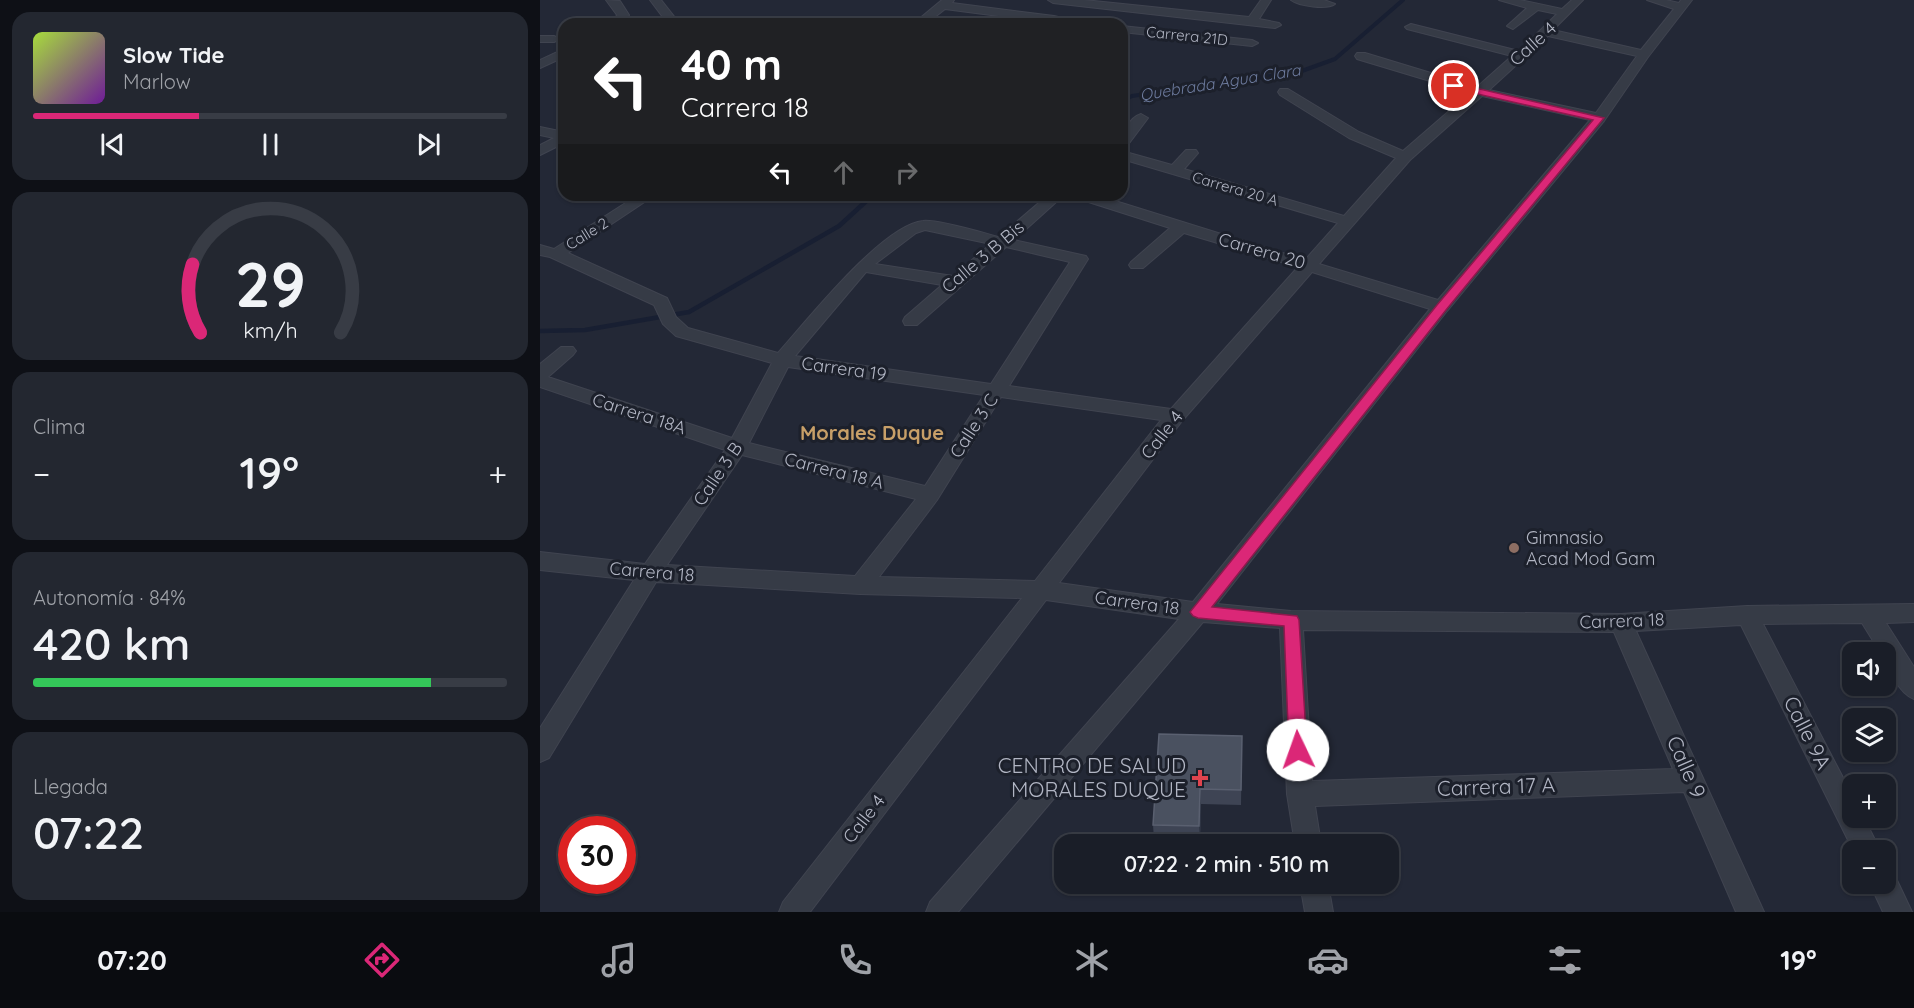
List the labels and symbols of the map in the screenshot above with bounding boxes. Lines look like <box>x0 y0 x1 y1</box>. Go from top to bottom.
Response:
street label: Calle 4 <box>1504 17 1561 71</box>
street label: Carrera 21D <box>1145 22 1229 49</box>
water label: Quebrada Agua Clara <box>1138 59 1303 105</box>
pin <box>1428 60 1479 111</box>
street label: Carrera 20 A <box>1190 167 1281 210</box>
street label: Calle 2 <box>562 213 611 254</box>
street label: Calle 3 B Bis <box>937 215 1029 298</box>
street label: Carrera 20 <box>1216 227 1308 274</box>
street label: Carrera 19 <box>800 351 888 386</box>
street label: Carrera 18A <box>590 388 689 440</box>
street label: Calle 3 C <box>944 389 1003 462</box>
street label: Calle 4 <box>1136 406 1188 464</box>
district label: Morales Duque <box>800 420 944 445</box>
street label: Calle 3 B <box>688 437 747 510</box>
street label: Carrera 18 A <box>782 447 887 494</box>
place label: Gimnasio Acad Mod Gam <box>1526 526 1655 570</box>
marker: Gimnasio Acad Mod Gam <box>1507 541 1521 555</box>
street label: Carrera 18 <box>609 556 695 587</box>
street label: Carrera 18 <box>1093 585 1181 620</box>
street label: Carrera 18 <box>1579 608 1665 633</box>
street label: Calle 9A <box>1778 692 1837 774</box>
position arrow <box>1266 718 1330 782</box>
street label: Calle 9 <box>1662 732 1712 802</box>
place label: CENTRO DE SALUD MORALES DUQUE <box>998 752 1186 802</box>
marker: CENTRO DE SALUD MORALES DUQUE <box>1191 769 1209 787</box>
street label: Carrera 17 A <box>1436 771 1555 801</box>
street label: Calle 4 <box>838 790 890 848</box>
speed limit sign: 30 <box>558 816 636 894</box>

